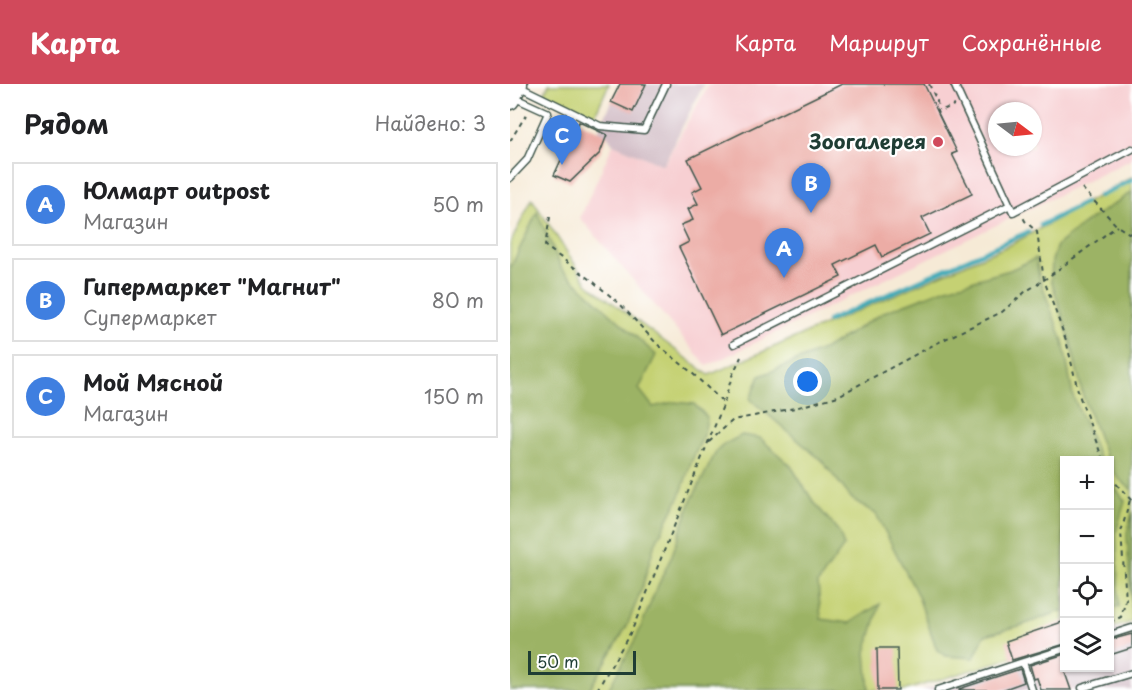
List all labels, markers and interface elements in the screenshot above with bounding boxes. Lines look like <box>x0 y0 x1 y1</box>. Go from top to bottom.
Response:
text: Карта <box>30 21 120 64</box>
text: Карта <box>735 26 796 58</box>
text: Маршрут <box>829 26 929 58</box>
text: Сохранённые <box>962 26 1102 58</box>
north arrow <box>988 102 1042 156</box>
text: Рядом <box>24 104 109 143</box>
text: Найдено: 3 <box>375 108 486 138</box>
pin: C <box>542 116 582 165</box>
place label: Зоогалерея <box>808 126 926 156</box>
marker: Зоогалерея <box>931 135 945 149</box>
pin: B <box>792 164 830 213</box>
text: Юлмарт outpost <box>83 173 270 206</box>
text: A <box>38 189 53 219</box>
text: 50 m <box>432 189 484 219</box>
text: Магазин <box>83 206 169 236</box>
pin: A <box>764 228 804 278</box>
text: Гипермаркет "Магнит" <box>83 269 341 302</box>
text: B <box>39 285 52 315</box>
text: 80 m <box>432 285 484 315</box>
text: Супермаркет <box>83 302 216 332</box>
text: Мой Мясной <box>83 365 223 398</box>
your location <box>793 367 822 396</box>
text: C <box>38 381 53 411</box>
text: 150 m <box>424 381 484 411</box>
text: Магазин <box>83 398 169 428</box>
map controls <box>1060 456 1114 672</box>
button: + <box>1060 456 1114 510</box>
button: − <box>1060 510 1114 564</box>
button: locate <box>1060 564 1114 618</box>
button: layers <box>1060 618 1114 672</box>
scale bar <box>528 648 636 676</box>
text: 50 m <box>537 649 578 673</box>

